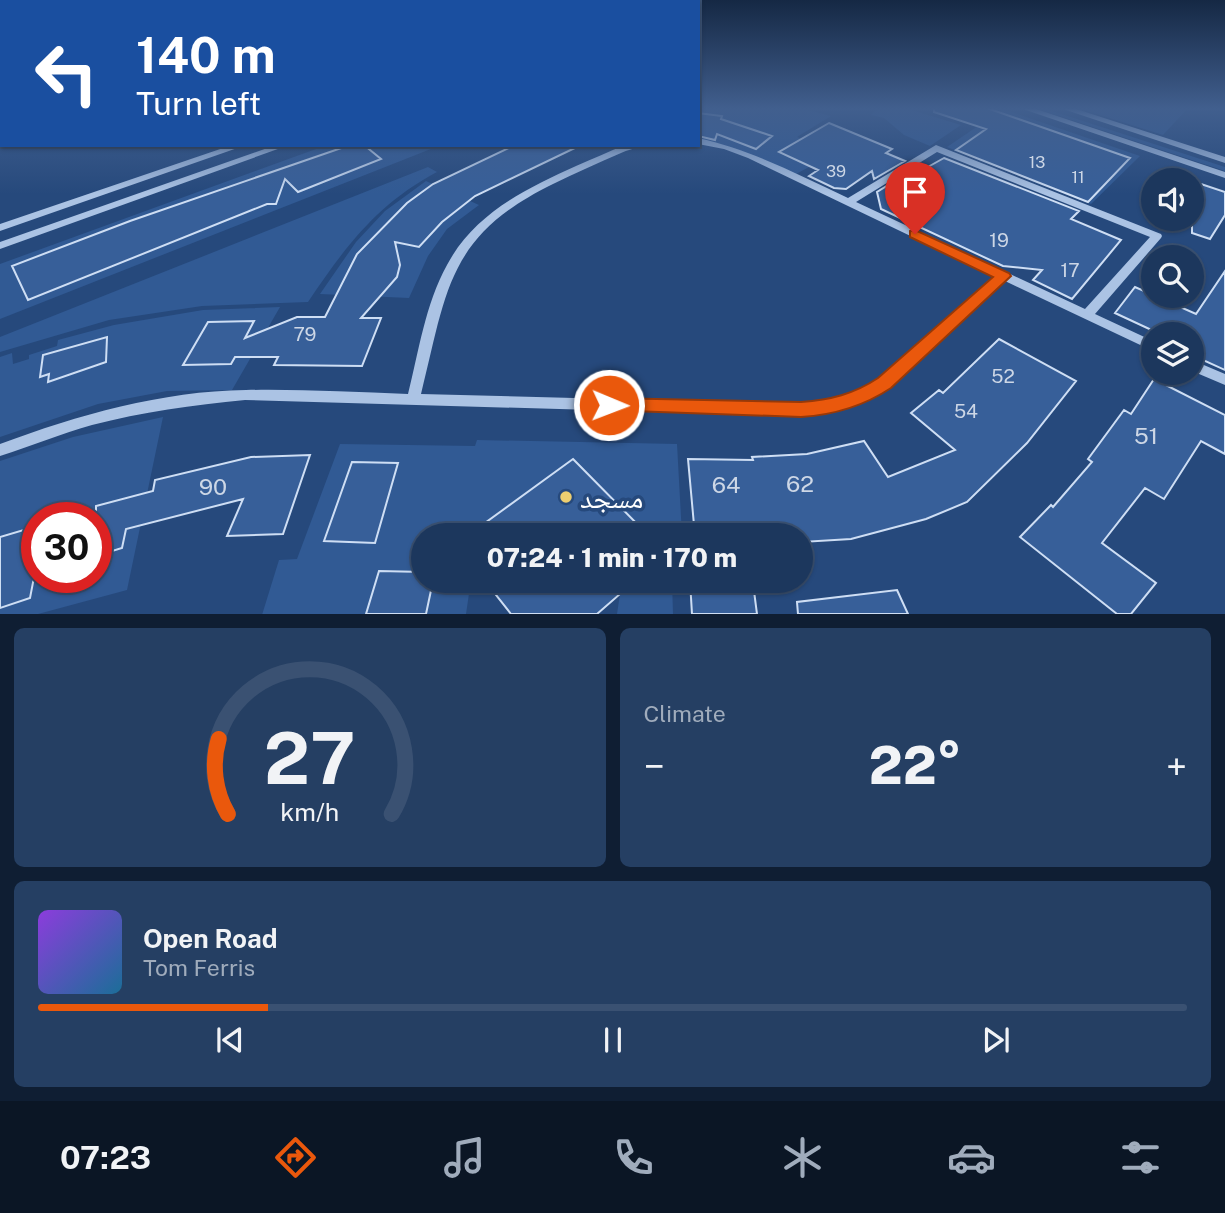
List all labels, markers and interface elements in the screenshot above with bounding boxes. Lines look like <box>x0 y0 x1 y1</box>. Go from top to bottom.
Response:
text: 140 m <box>136 26 276 84</box>
icon: left <box>21 28 112 119</box>
text: Turn left <box>136 85 261 122</box>
house number: 13 <box>1029 153 1045 172</box>
house number: 39 <box>826 162 846 181</box>
pin <box>885 162 945 234</box>
house number: 11 <box>1071 168 1085 187</box>
map controls <box>1141 168 1204 385</box>
button: sound <box>1141 168 1204 231</box>
icon: arrive <box>896 173 934 211</box>
house number: 19 <box>989 229 1009 251</box>
button: search <box>1141 245 1204 308</box>
house number: 17 <box>1060 259 1080 281</box>
button: layers <box>1141 322 1204 385</box>
house number: 79 <box>294 323 316 345</box>
house number: 52 <box>991 365 1015 387</box>
position arrow <box>572 368 646 442</box>
house number: 54 <box>954 400 978 422</box>
house number: 51 <box>1134 422 1158 449</box>
house number: 62 <box>786 470 814 497</box>
house number: 64 <box>712 471 740 498</box>
house number: 90 <box>199 473 227 500</box>
place label: مسجد <box>580 481 643 514</box>
marker: مسجد <box>558 489 574 505</box>
speed limit sign: 30 <box>21 502 112 593</box>
text: 07:24 · 1 min · 170 m <box>487 542 737 573</box>
text: Climate <box>644 700 726 727</box>
text: 27 <box>264 715 356 800</box>
text: 22° <box>869 735 962 796</box>
text: − <box>644 744 665 789</box>
text: + <box>1166 744 1187 789</box>
text: km/h <box>280 796 339 826</box>
text: Open Road <box>143 923 278 954</box>
text: Tom Ferris <box>143 954 255 981</box>
icon: previous <box>211 1021 249 1059</box>
icon: pause <box>594 1021 632 1059</box>
icon: next <box>977 1021 1015 1059</box>
icon: directions <box>271 1133 320 1182</box>
icon: music <box>440 1133 489 1182</box>
icon: phone <box>609 1133 658 1182</box>
icon: climate <box>778 1133 827 1182</box>
icon: car <box>947 1133 996 1182</box>
icon: filters <box>1116 1133 1165 1182</box>
text: 07:23 <box>60 1139 151 1176</box>

